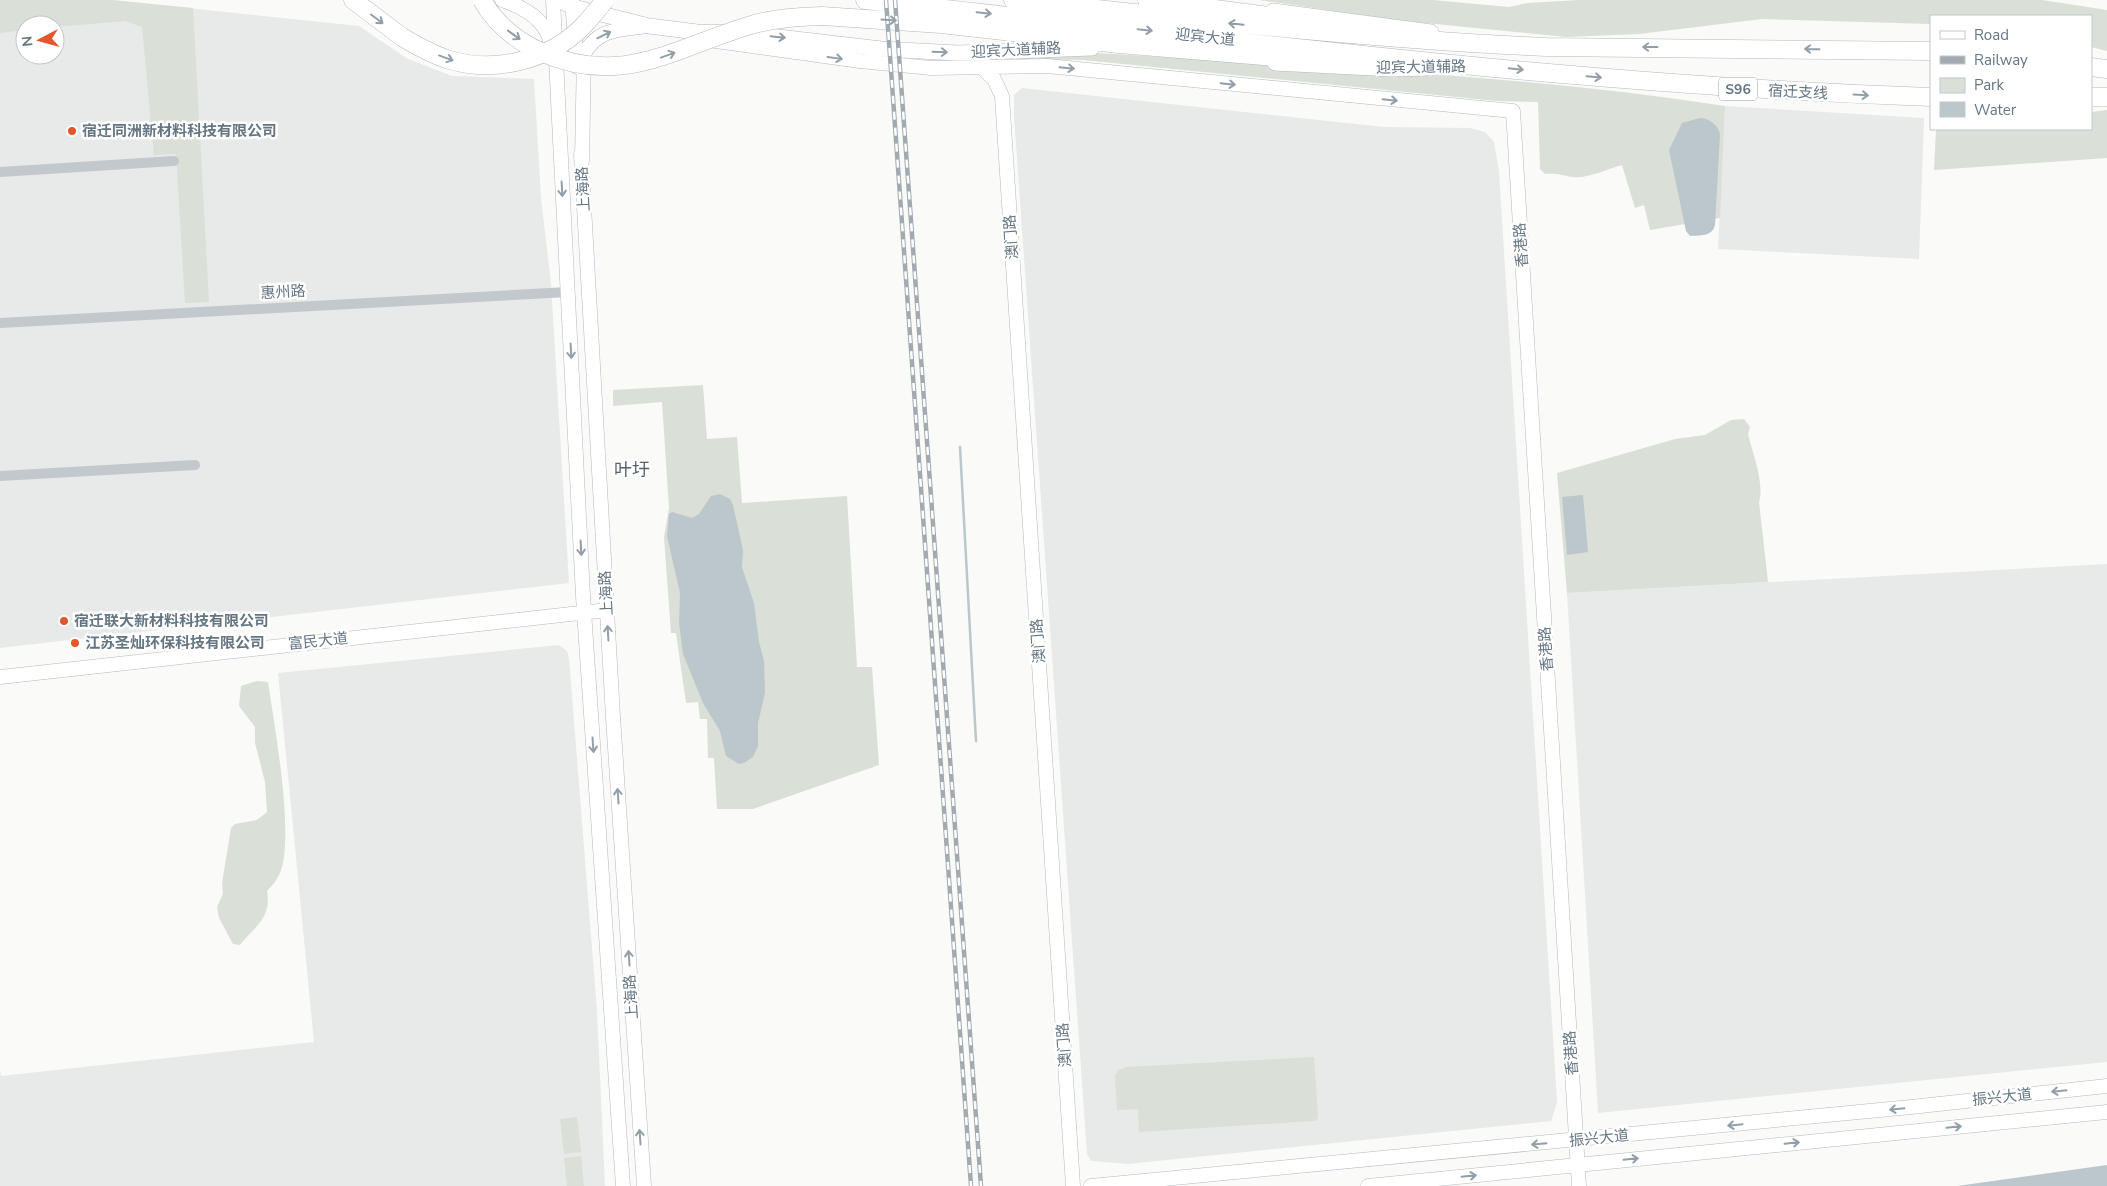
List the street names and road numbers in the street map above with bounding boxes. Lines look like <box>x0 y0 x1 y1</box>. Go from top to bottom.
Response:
street label: 迎宾大道 <box>1174 24 1236 50</box>
street label: 迎宾大道辅路 <box>971 38 1061 62</box>
street label: 迎宾大道辅路 <box>1376 56 1466 78</box>
road number: S96 <box>1719 78 1757 100</box>
street label: 宿迁支线 <box>1768 80 1828 104</box>
street label: 上海路 <box>572 166 594 212</box>
street label: 澳门路 <box>999 214 1023 260</box>
street label: 香港路 <box>1509 222 1533 268</box>
street label: 惠州路 <box>260 281 306 303</box>
street label: 上海路 <box>595 570 617 616</box>
street label: 澳门路 <box>1026 618 1050 664</box>
street label: 香港路 <box>1534 626 1558 672</box>
street label: 富民大道 <box>287 628 349 654</box>
street label: 上海路 <box>619 974 643 1020</box>
street label: 澳门路 <box>1052 1022 1076 1068</box>
street label: 香港路 <box>1559 1030 1583 1076</box>
street label: 振兴大道 <box>1971 1084 2033 1110</box>
street label: 振兴大道 <box>1568 1125 1630 1151</box>

